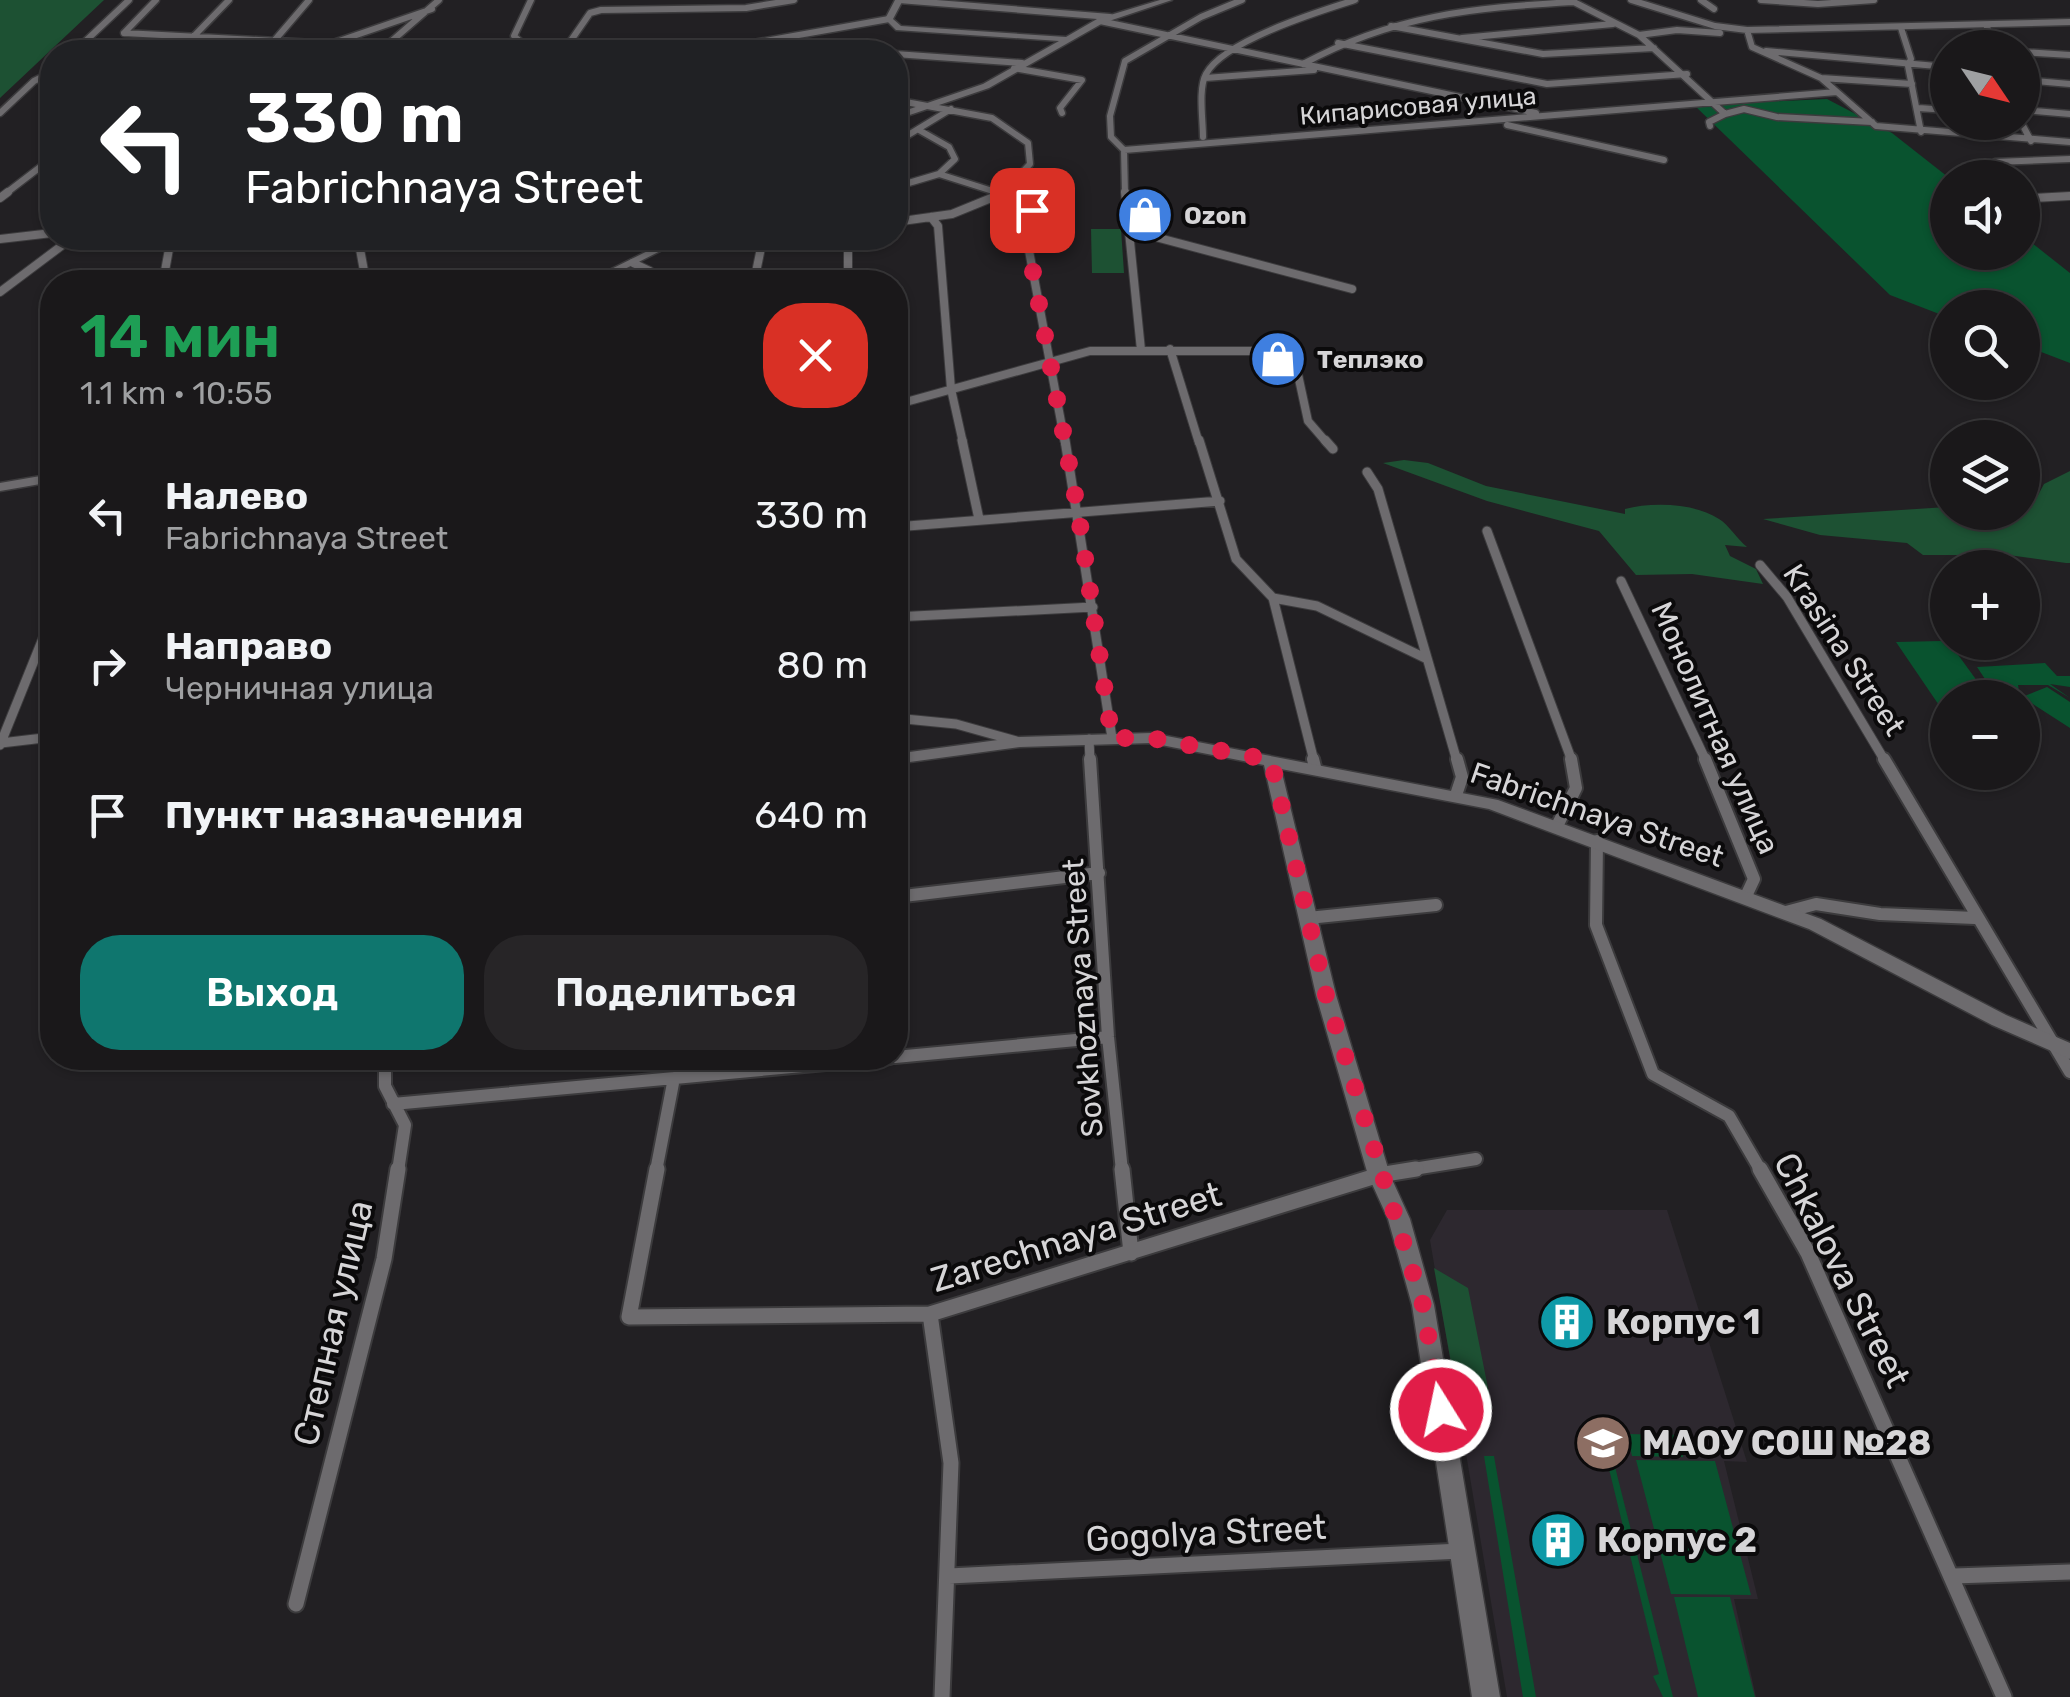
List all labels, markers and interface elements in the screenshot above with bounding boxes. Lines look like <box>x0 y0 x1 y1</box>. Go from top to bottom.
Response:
north arrow <box>1930 30 2040 140</box>
map controls <box>1930 30 2040 790</box>
text: 330 m <box>245 77 464 160</box>
icon: left <box>80 80 210 210</box>
street label: Кипарисовая улица <box>1298 81 1538 131</box>
button: sound <box>1930 160 2040 270</box>
text: Fabrichnaya Street <box>245 161 643 214</box>
pin <box>990 168 1075 253</box>
icon: arrive <box>1005 183 1060 238</box>
shop icon: Ozon <box>1115 185 1175 245</box>
place label: Ozon <box>1184 201 1247 230</box>
button: search <box>1930 290 2040 400</box>
text: 14 мин <box>80 301 280 372</box>
button: close <box>763 303 868 408</box>
shop icon: Теплэко <box>1248 329 1308 389</box>
place label: Теплэко <box>1317 345 1424 374</box>
text: 1.1 km · 10:55 <box>80 374 273 412</box>
button: layers <box>1930 420 2040 530</box>
text: Налево <box>165 473 308 519</box>
icon: left <box>80 488 135 543</box>
text: 330 m <box>755 492 868 538</box>
text: Fabrichnaya Street <box>165 519 448 557</box>
button: + <box>1930 550 2040 660</box>
street label: Krasina Street <box>1775 558 1913 743</box>
street label: Монолитная улица <box>1643 596 1787 860</box>
text: Направо <box>165 623 332 669</box>
icon: right <box>80 638 135 693</box>
text: 80 m <box>777 642 868 688</box>
text: Черничная улица <box>165 669 434 707</box>
button: − <box>1930 680 2040 790</box>
street label: Fabrichnaya Street <box>1466 755 1729 875</box>
icon: arrive <box>80 788 135 843</box>
text: Пункт назначения <box>165 792 524 838</box>
text: 640 m <box>754 792 868 838</box>
street label: Sovkhoznaya Street <box>1055 857 1111 1138</box>
button: Выход <box>80 935 464 1050</box>
button: Поделиться <box>484 935 868 1050</box>
street label: Chkalova Street <box>1765 1146 1919 1394</box>
street label: Zarechnaya Street <box>926 1173 1226 1301</box>
street label: Степная улица <box>284 1196 382 1450</box>
building icon: Корпус 1 <box>1537 1292 1597 1352</box>
place label: Корпус 1 <box>1606 1301 1761 1343</box>
position arrow <box>1389 1358 1493 1462</box>
school or university icon: МАОУ СОШ №28 <box>1573 1413 1633 1473</box>
place label: МАОУ СОШ №28 <box>1642 1422 1931 1464</box>
street label: Gogolya Street <box>1084 1506 1328 1560</box>
building icon: Корпус 2 <box>1528 1510 1588 1570</box>
place label: Корпус 2 <box>1597 1519 1757 1561</box>

